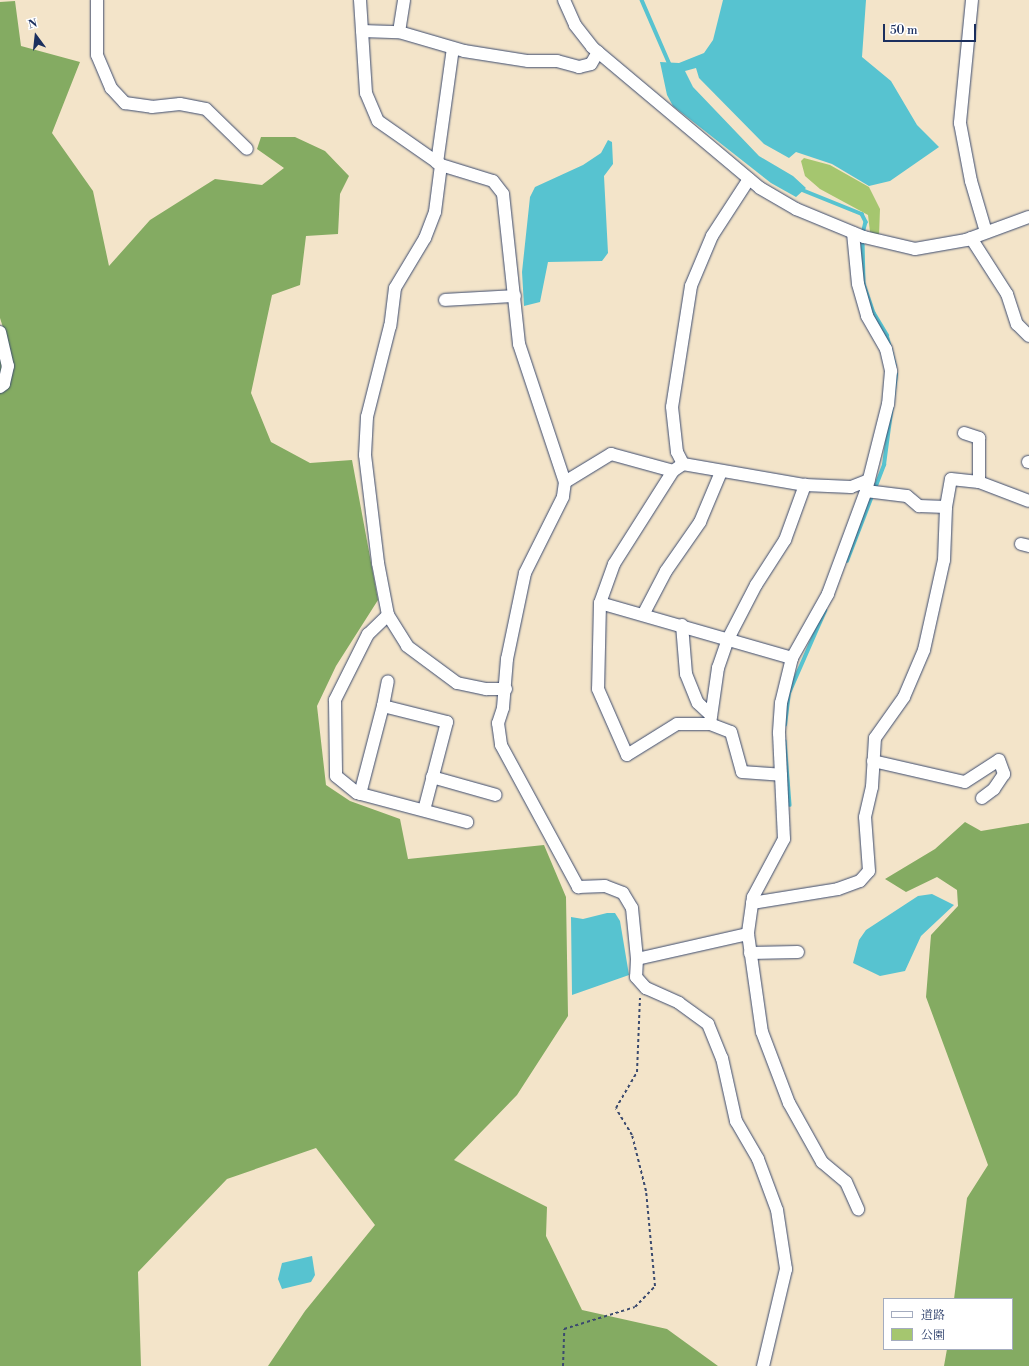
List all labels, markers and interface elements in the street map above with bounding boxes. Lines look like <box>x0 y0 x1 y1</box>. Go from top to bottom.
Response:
north arrow <box>16 16 56 56</box>
scale bar <box>885 16 978 42</box>
text: N <box>27 17 39 32</box>
text: 50 m <box>890 23 918 38</box>
legend <box>883 1298 1013 1350</box>
text: 道路 <box>921 1308 945 1323</box>
text: 公園 <box>921 1328 945 1343</box>

